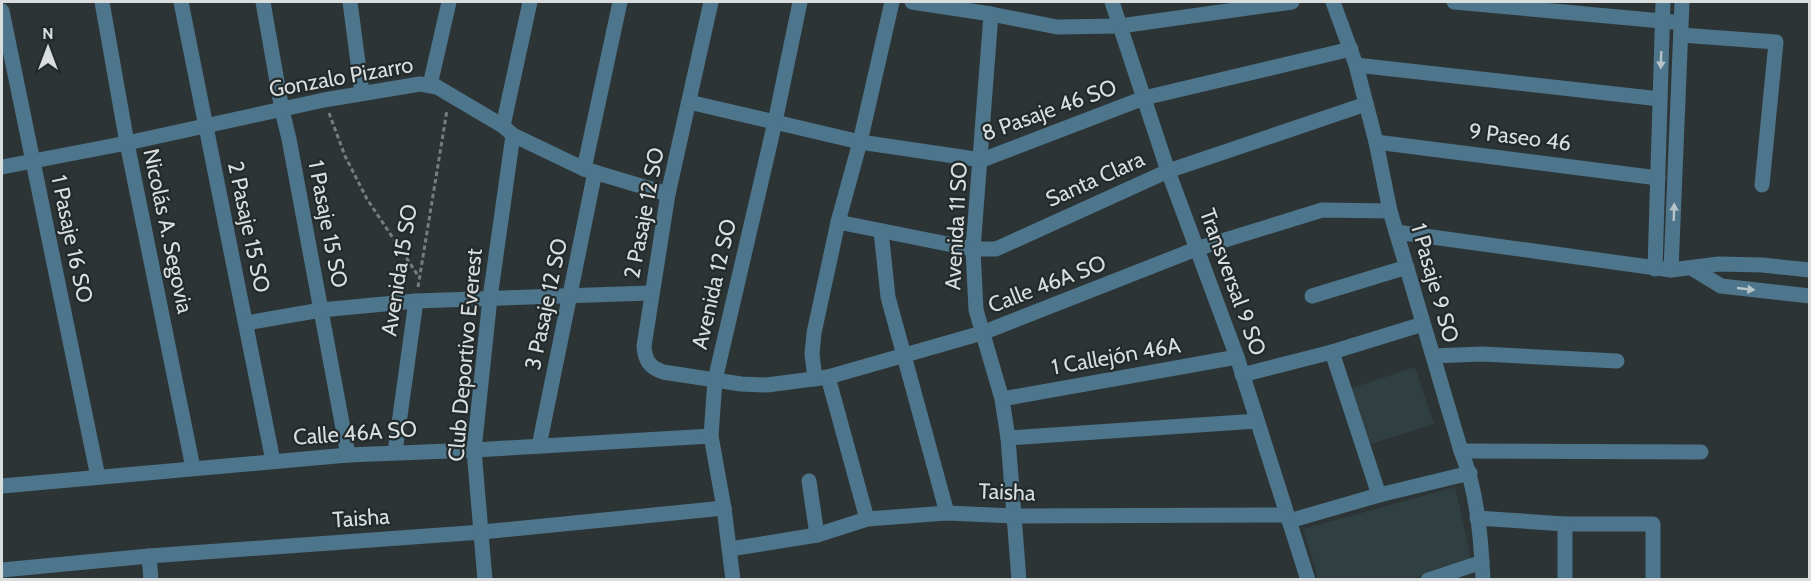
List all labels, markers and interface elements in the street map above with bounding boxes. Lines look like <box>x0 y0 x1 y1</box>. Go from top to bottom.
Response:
north arrow <box>18 18 78 78</box>
text: N <box>42 24 54 43</box>
one-way arrow <box>1657 50 1666 69</box>
street label: Gonzalo Pizarro <box>267 51 415 103</box>
street label: 8 Pasaje 46 SO <box>978 73 1120 147</box>
street label: 9 Paseo 46 <box>1467 117 1573 157</box>
street label: 2 Pasaje 12 SO <box>618 145 670 281</box>
street label: Santa Clara <box>1041 145 1149 213</box>
street label: Nicolás A. Segovia <box>137 146 199 316</box>
street label: 1 Pasaje 15 SO <box>302 158 354 290</box>
street label: 2 Pasaje 15 SO <box>222 159 276 295</box>
street label: Avenida 11 SO <box>939 161 973 291</box>
street label: 1 Pasaje 16 SO <box>45 173 99 305</box>
street label: Avenida 15 SO <box>375 202 423 338</box>
one-way arrow <box>1669 202 1678 221</box>
street label: Transversal 9 SO <box>1194 205 1272 359</box>
street label: Avenida 12 SO <box>686 216 742 352</box>
street label: 1 Pasaje 9 SO <box>1405 220 1465 346</box>
street label: 3 Pasaje 12 SO <box>519 236 573 372</box>
street label: Club Deportivo Everest <box>442 247 488 463</box>
street label: Calle 46A SO <box>984 249 1110 319</box>
one-way arrow <box>1737 284 1756 294</box>
street label: 1 Callejón 46A <box>1049 331 1183 381</box>
street label: Calle 46A SO <box>292 415 418 451</box>
street label: Taisha <box>978 478 1036 507</box>
street label: Taisha <box>332 503 391 533</box>

